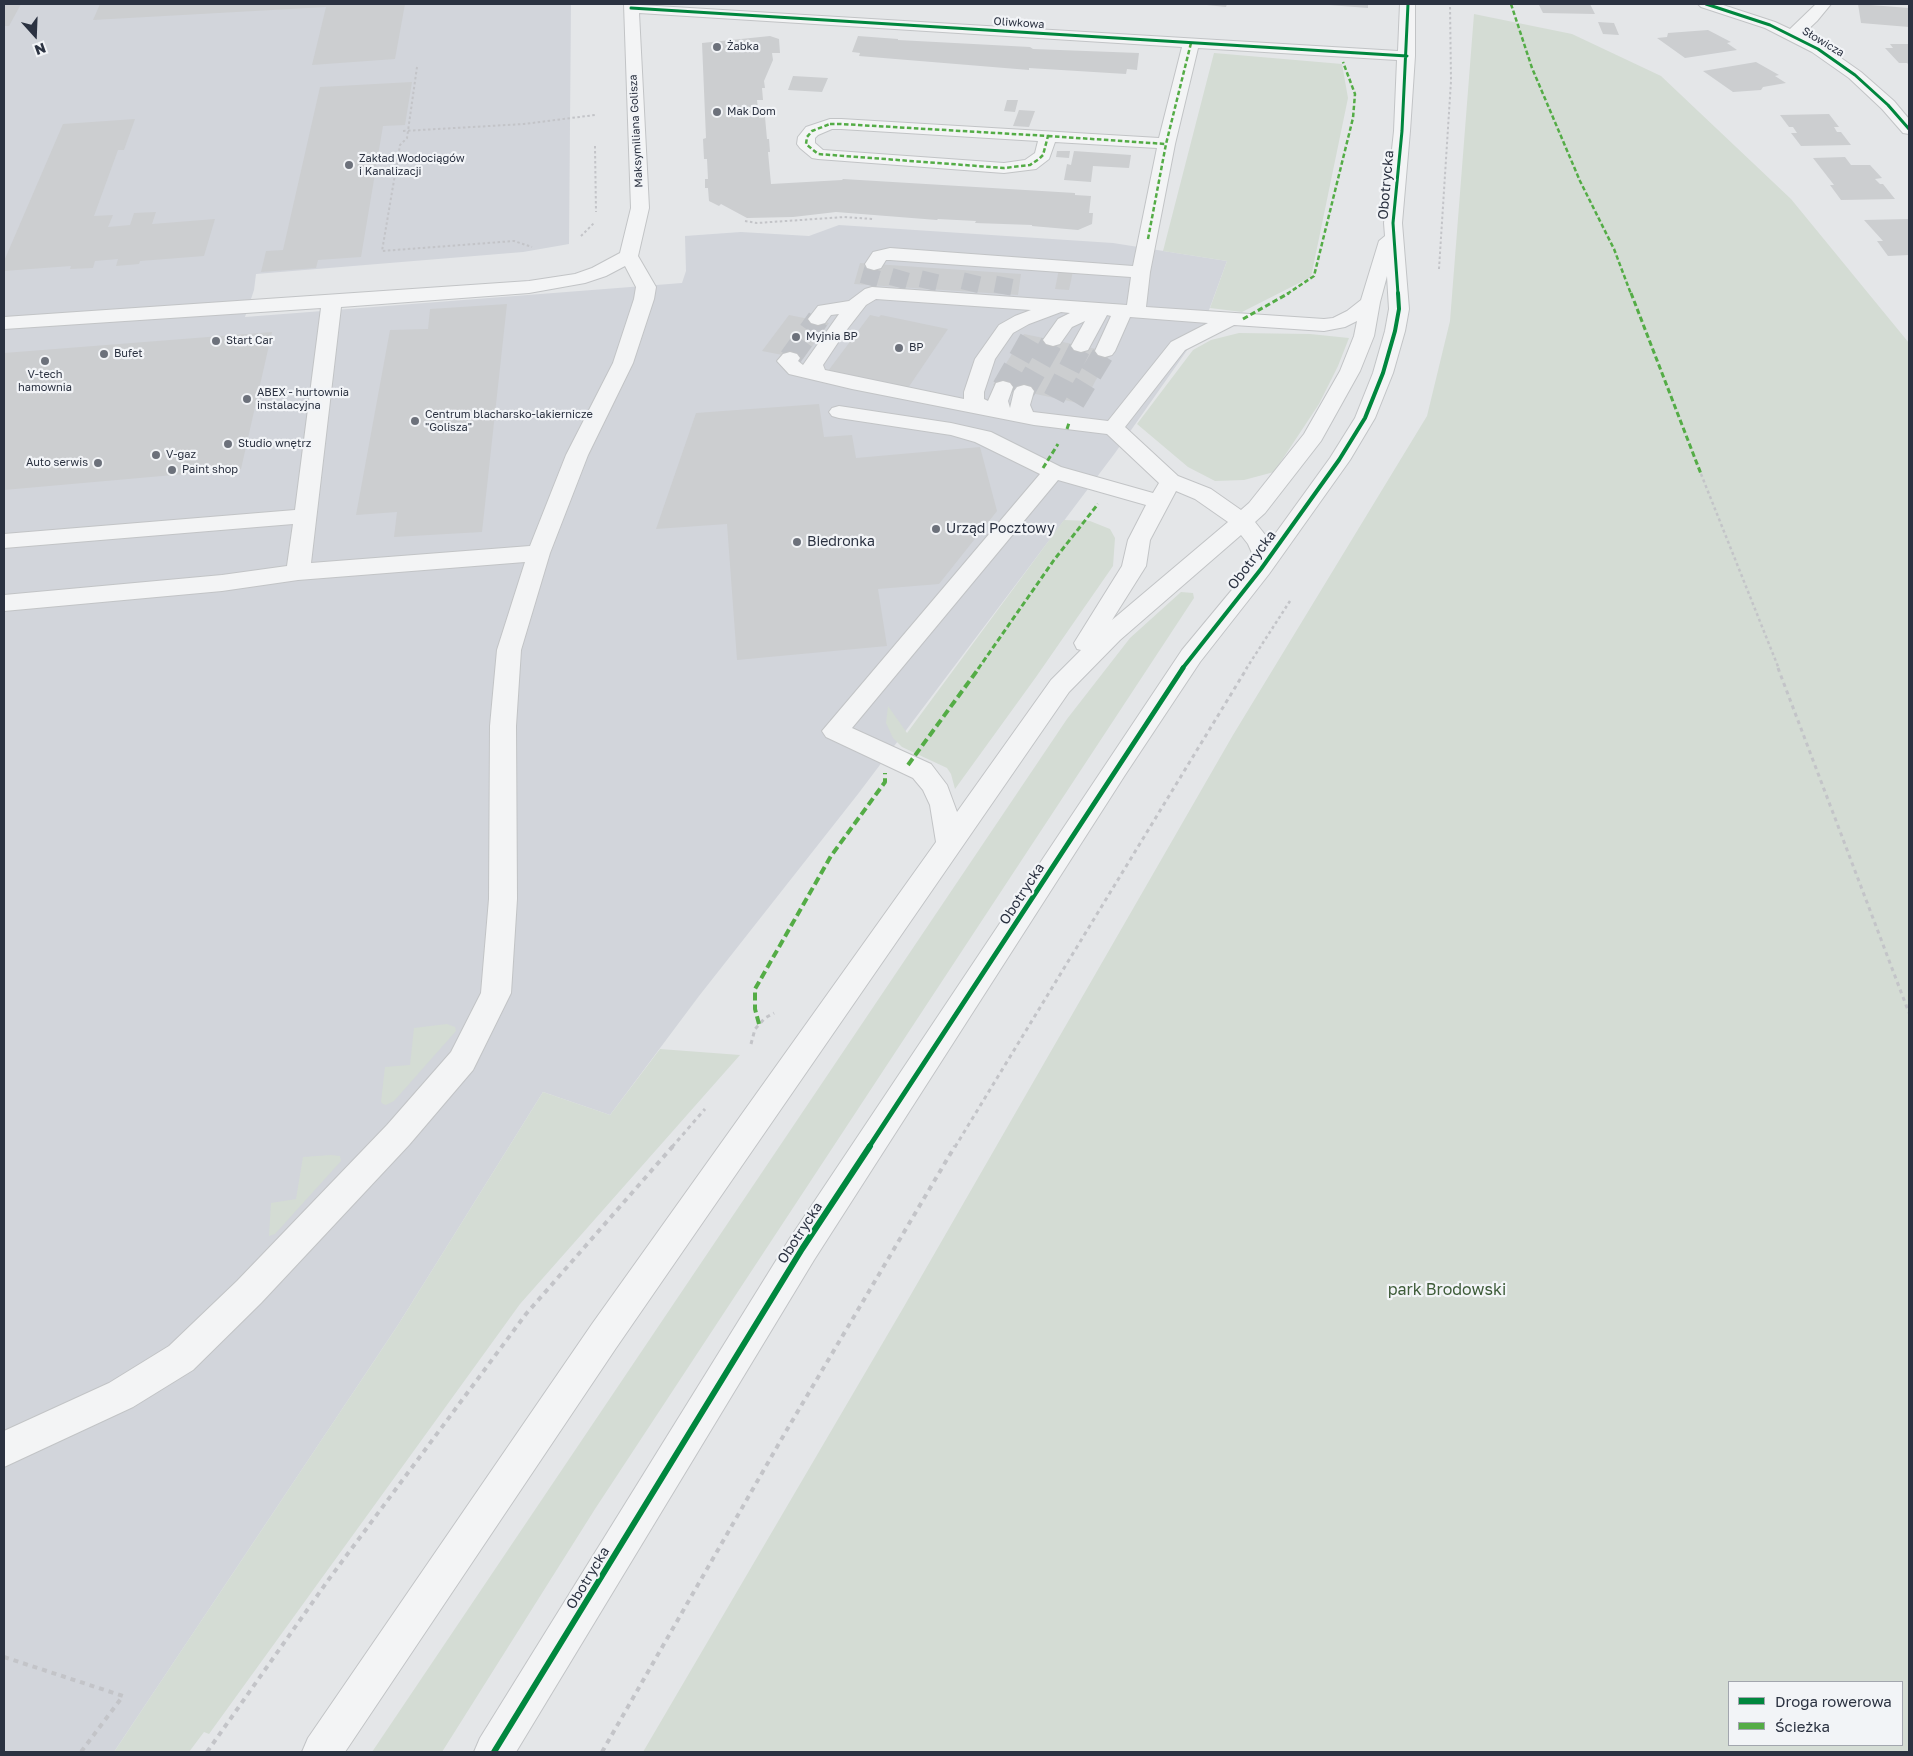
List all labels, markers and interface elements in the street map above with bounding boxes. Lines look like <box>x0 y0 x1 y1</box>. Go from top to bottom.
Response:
north arrow <box>10 10 60 60</box>
street label: Oliwkowa <box>993 15 1045 31</box>
street label: Słowicza <box>1800 24 1846 60</box>
text: N <box>32 40 48 59</box>
place label: Żabka <box>727 40 759 54</box>
marker: Żabka <box>711 41 723 53</box>
street label: Maksymiliana Golisza <box>626 74 646 188</box>
place label: Mak Dom <box>727 105 776 119</box>
marker: Mak Dom <box>711 106 723 118</box>
street label: Obotrycka <box>1375 150 1397 220</box>
place label: Zakład Wodociągów i Kanalizacji <box>359 152 465 178</box>
marker: Zakład Wodociągów i Kanalizacji <box>343 159 355 171</box>
place label: Myjnia BP <box>806 330 858 344</box>
marker: Myjnia BP <box>790 331 802 343</box>
place label: Start Car <box>226 334 273 348</box>
marker: Start Car <box>210 335 222 347</box>
place label: BP <box>909 341 924 355</box>
marker: BP <box>893 342 905 354</box>
place label: Bufet <box>114 347 143 361</box>
marker: Bufet <box>98 348 110 360</box>
marker: V-tech hamownia <box>39 355 51 367</box>
place label: V-tech hamownia <box>18 368 72 394</box>
place label: ABEX - hurtownia instalacyjna <box>257 386 349 412</box>
marker: ABEX - hurtownia instalacyjna <box>241 393 253 405</box>
place label: Centrum blacharsko-lakiernicze "Golisza" <box>425 408 593 434</box>
marker: Centrum blacharsko-lakiernicze "Golisza" <box>409 415 421 427</box>
place label: Studio wnętrz <box>238 437 311 451</box>
marker: Studio wnętrz <box>222 438 234 450</box>
place label: V-gaz <box>166 448 196 462</box>
marker: V-gaz <box>150 449 162 461</box>
place label: Auto serwis <box>26 456 88 470</box>
marker: Auto serwis <box>92 457 104 469</box>
place label: Paint shop <box>182 463 238 477</box>
marker: Paint shop <box>166 464 178 476</box>
place label: Urząd Pocztowy <box>946 521 1055 537</box>
marker: Urząd Pocztowy <box>930 523 942 535</box>
street label: Obotrycka <box>1224 527 1280 593</box>
place label: Biedronka <box>807 534 875 550</box>
marker: Biedronka <box>791 536 803 548</box>
street label: Obotrycka <box>996 860 1048 928</box>
street label: Obotrycka <box>774 1199 826 1267</box>
park label: park Brodowski <box>1388 1280 1506 1300</box>
street label: Obotrycka <box>563 1544 613 1612</box>
legend <box>1728 1681 1903 1746</box>
text: Droga rowerowa <box>1775 1692 1892 1710</box>
text: Ścieżka <box>1775 1717 1830 1735</box>

